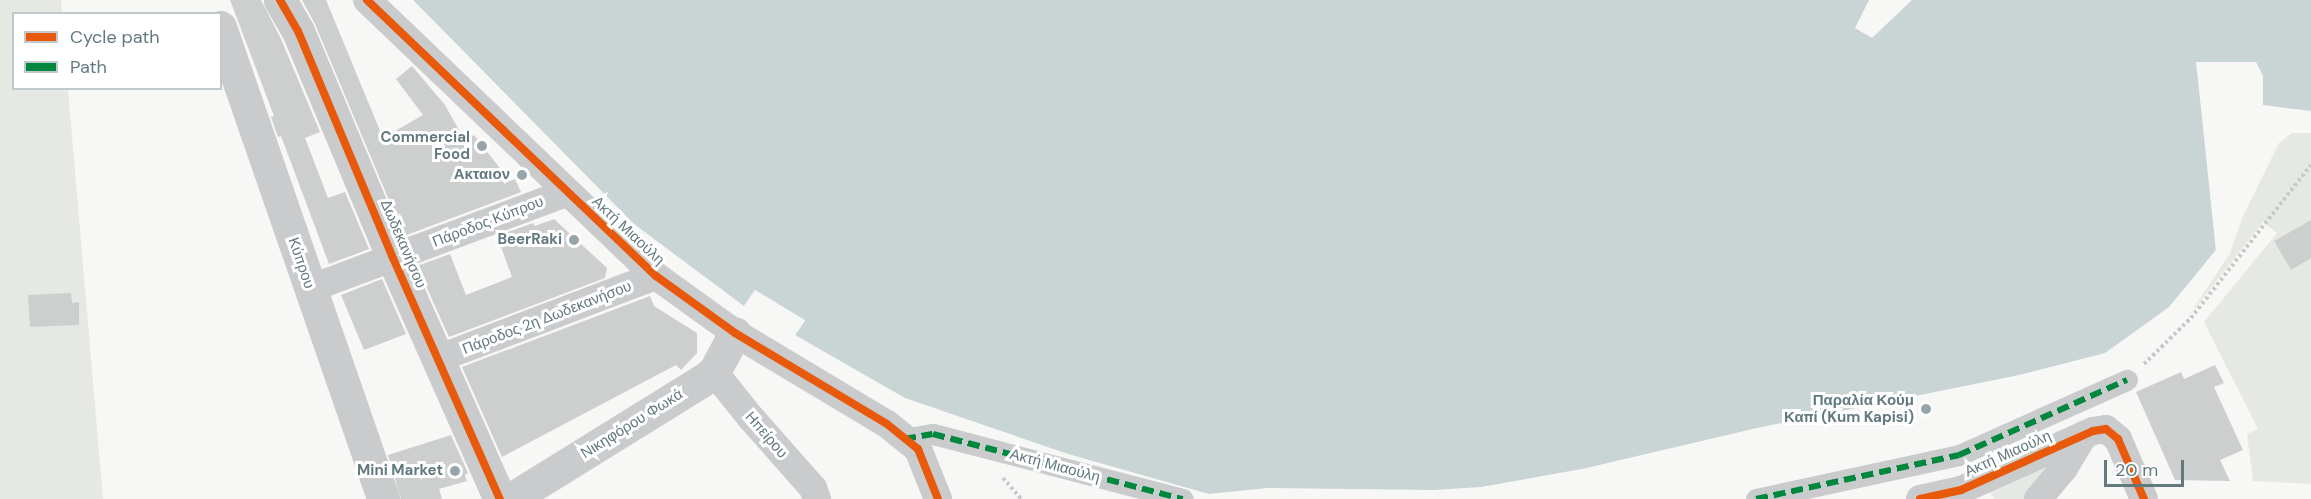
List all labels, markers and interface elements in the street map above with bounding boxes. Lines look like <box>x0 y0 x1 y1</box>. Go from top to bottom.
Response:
legend <box>12 12 222 90</box>
text: Cycle path <box>70 25 160 49</box>
text: Path <box>70 55 107 79</box>
place label: Commercial Food <box>380 128 470 163</box>
marker: Commercial Food <box>475 139 489 153</box>
place label: Ακταιον <box>454 166 510 184</box>
marker: Ακταιον <box>515 168 529 182</box>
street label: Πάροδος Κύπρου <box>430 193 546 251</box>
street label: Ακτή Μιαούλη <box>588 193 668 269</box>
street label: Δωδεκανήσου <box>376 197 430 291</box>
place label: BeerRaki <box>497 231 562 249</box>
marker: BeerRaki <box>567 233 581 247</box>
street label: Κύπρου <box>284 235 318 291</box>
street label: Πάροδος 2η Δωδεκανήσου <box>460 277 634 359</box>
street label: Νικηφόρου Φωκά <box>578 385 686 463</box>
place label: Παραλία Κούμ Καπί (Kum Kapisi) <box>1784 391 1914 426</box>
marker: Παραλία Κούμ Καπί (Kum Kapisi) <box>1919 402 1933 416</box>
street label: Ηπείρου <box>741 408 791 462</box>
street label: Ακτή Μιαούλη <box>1962 427 2054 481</box>
street label: Ακτή Μιαούλη <box>1008 445 1102 487</box>
scale bar <box>2107 448 2186 486</box>
text: 20 m <box>2115 458 2158 482</box>
place label: Mini Market <box>357 462 443 480</box>
marker: Mini Market <box>448 464 462 478</box>

